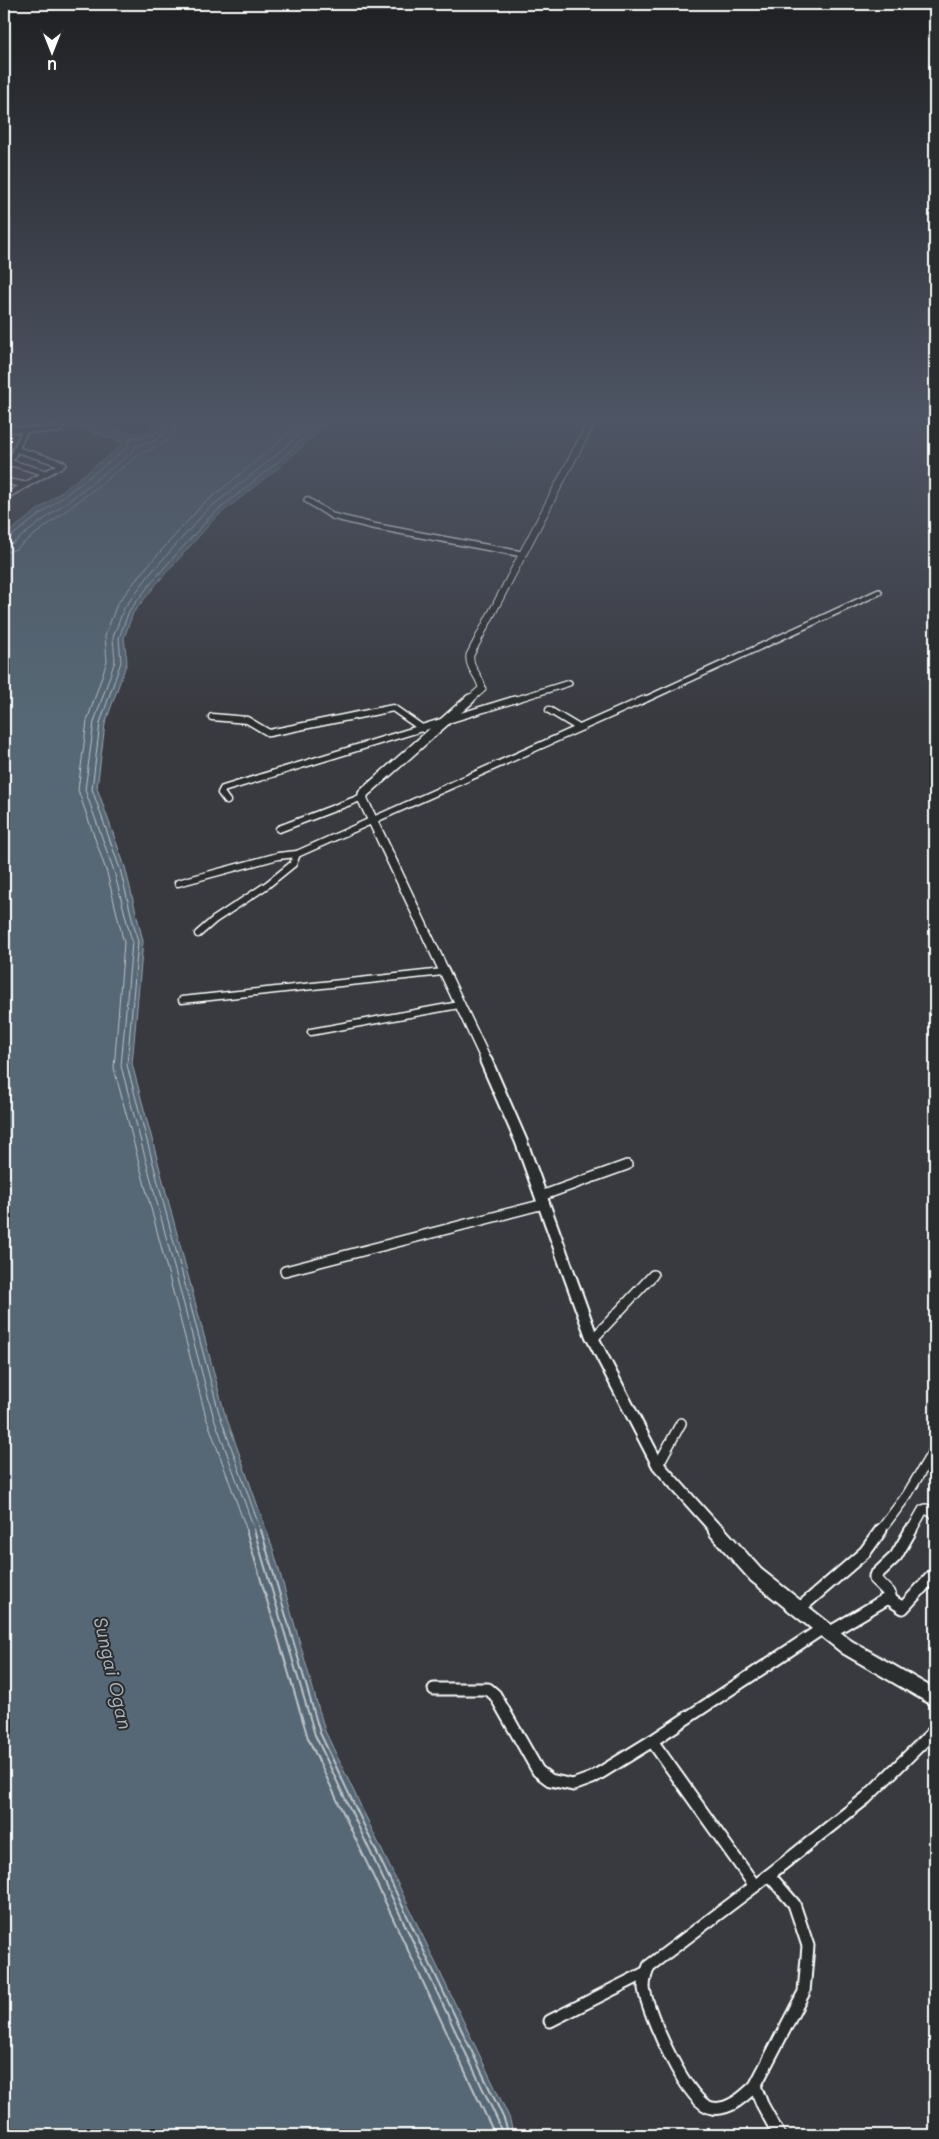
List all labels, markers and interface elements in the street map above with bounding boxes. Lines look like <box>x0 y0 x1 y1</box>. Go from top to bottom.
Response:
north arrow <box>28 28 78 78</box>
text: U <box>47 56 57 75</box>
water label: Sungai Ogan <box>88 1614 139 1732</box>

